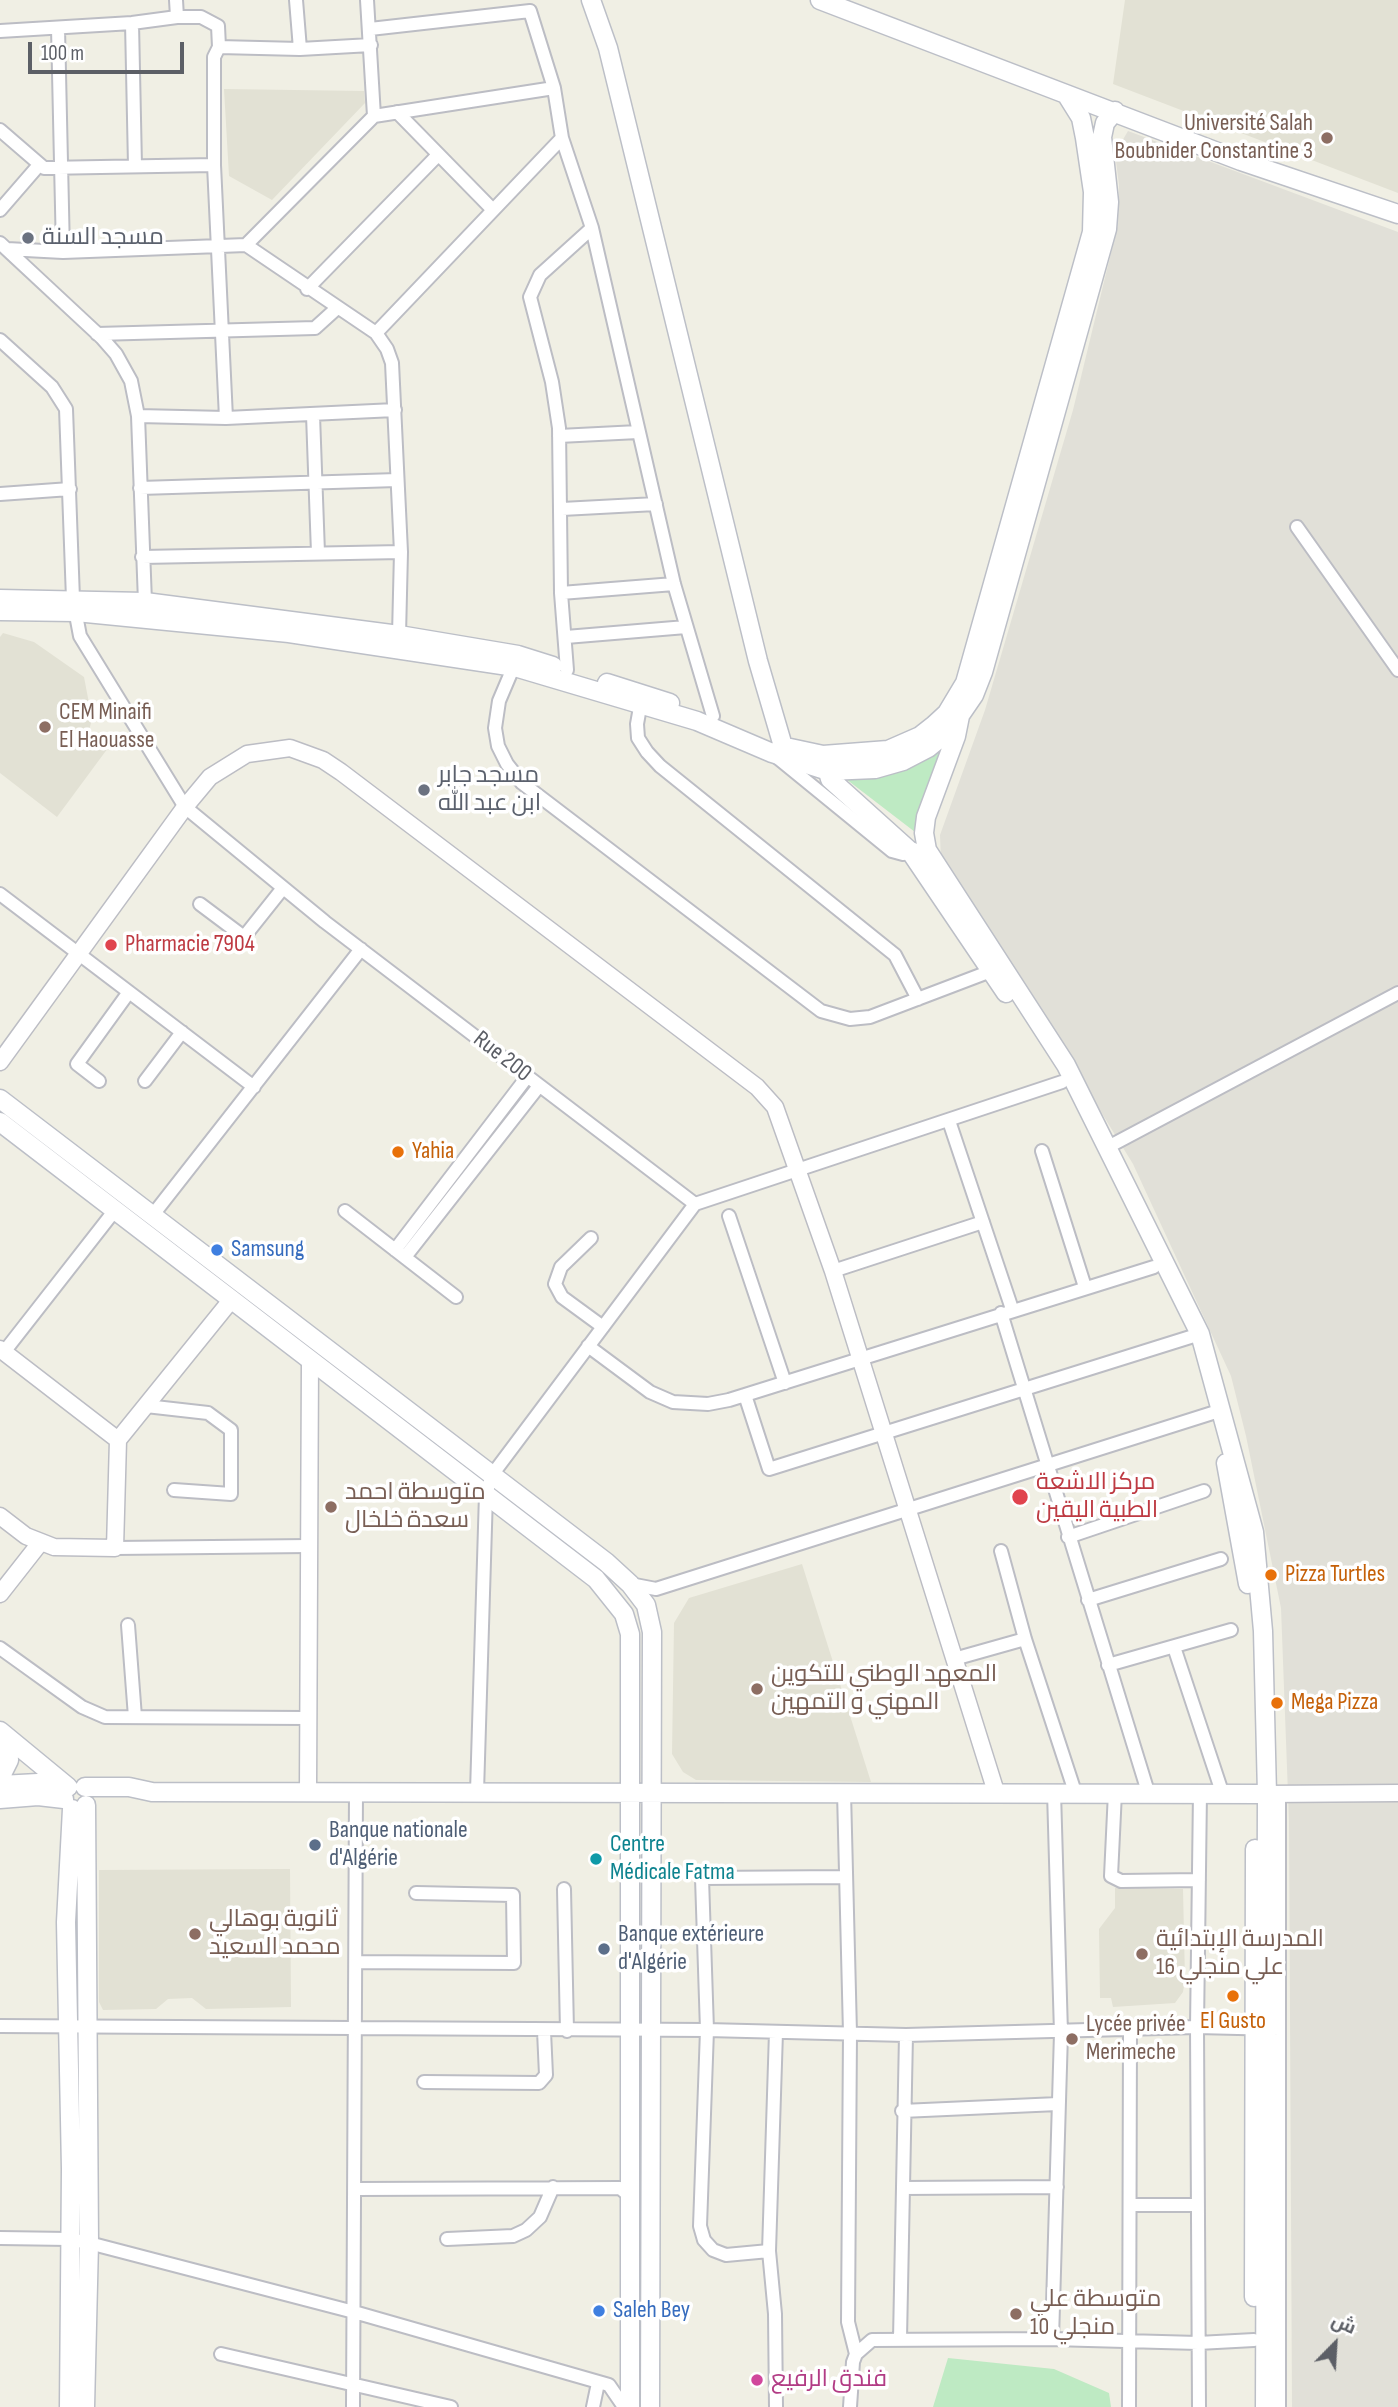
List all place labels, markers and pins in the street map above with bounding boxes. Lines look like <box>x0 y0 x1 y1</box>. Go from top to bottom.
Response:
place label: Université Salah Boubnider Constantine 3 <box>1115 110 1313 166</box>
marker: Université Salah Boubnider Constantine 3 <box>1319 130 1335 146</box>
place label: مسجد السنة <box>42 224 164 252</box>
marker: مسجد السنة <box>20 230 36 246</box>
place label: CEM Minaifi El Haouasse <box>59 699 154 755</box>
marker: CEM Minaifi El Haouasse <box>37 719 53 735</box>
place label: مسجد جابر ابن عبد الله <box>438 762 541 818</box>
marker: مسجد جابر ابن عبد الله <box>416 782 432 798</box>
place label: Pharmacie 7904 <box>125 931 255 959</box>
marker: Pharmacie 7904 <box>103 937 119 953</box>
place label: Yahia <box>412 1138 454 1166</box>
marker: Yahia <box>390 1144 406 1160</box>
place label: Samsung <box>231 1236 304 1264</box>
marker: Samsung <box>209 1242 225 1258</box>
place label: مركز الاشعة الطبية اليقين <box>1036 1469 1158 1525</box>
place label: متوسطة احمد سعدة خلخال <box>345 1479 486 1535</box>
marker: مركز الاشعة الطبية اليقين <box>1010 1487 1030 1507</box>
marker: متوسطة احمد سعدة خلخال <box>323 1499 339 1515</box>
place label: Pizza Turtles <box>1285 1561 1385 1589</box>
marker: Pizza Turtles <box>1263 1567 1279 1583</box>
place label: المعهد الوطني للتكوين المهني و التمهين <box>771 1661 997 1717</box>
marker: المعهد الوطني للتكوين المهني و التمهين <box>749 1681 765 1697</box>
place label: Mega Pizza <box>1291 1689 1378 1717</box>
marker: Mega Pizza <box>1269 1695 1285 1711</box>
place label: Banque nationale d'Algérie <box>329 1817 468 1873</box>
place label: Centre Médicale Fatma <box>610 1831 735 1887</box>
marker: Banque nationale d'Algérie <box>307 1837 323 1853</box>
marker: Centre Médicale Fatma <box>588 1851 604 1867</box>
place label: ثانوية بوهالي محمد السعيد <box>209 1906 341 1962</box>
place label: Banque extérieure d'Algérie <box>618 1921 764 1977</box>
marker: ثانوية بوهالي محمد السعيد <box>187 1926 203 1942</box>
place label: المدرسة الإبتدائية علي منجلي 16 <box>1156 1926 1324 1982</box>
marker: Banque extérieure d'Algérie <box>596 1941 612 1957</box>
marker: المدرسة الإبتدائية علي منجلي 16 <box>1134 1946 1150 1962</box>
marker: El Gusto <box>1225 1988 1241 2004</box>
place label: El Gusto <box>1200 2008 1266 2036</box>
place label: Lycée privée Merimeche <box>1086 2011 1186 2067</box>
marker: Lycée privée Merimeche <box>1064 2031 1080 2047</box>
place label: متوسطة علي منجلي 10 <box>1030 2286 1161 2342</box>
place label: Saleh Bey <box>613 2297 690 2325</box>
marker: Saleh Bey <box>591 2303 607 2319</box>
marker: متوسطة علي منجلي 10 <box>1008 2306 1024 2322</box>
place label: فندق الرفيع <box>771 2366 887 2394</box>
marker: فندق الرفيع <box>749 2372 765 2388</box>

